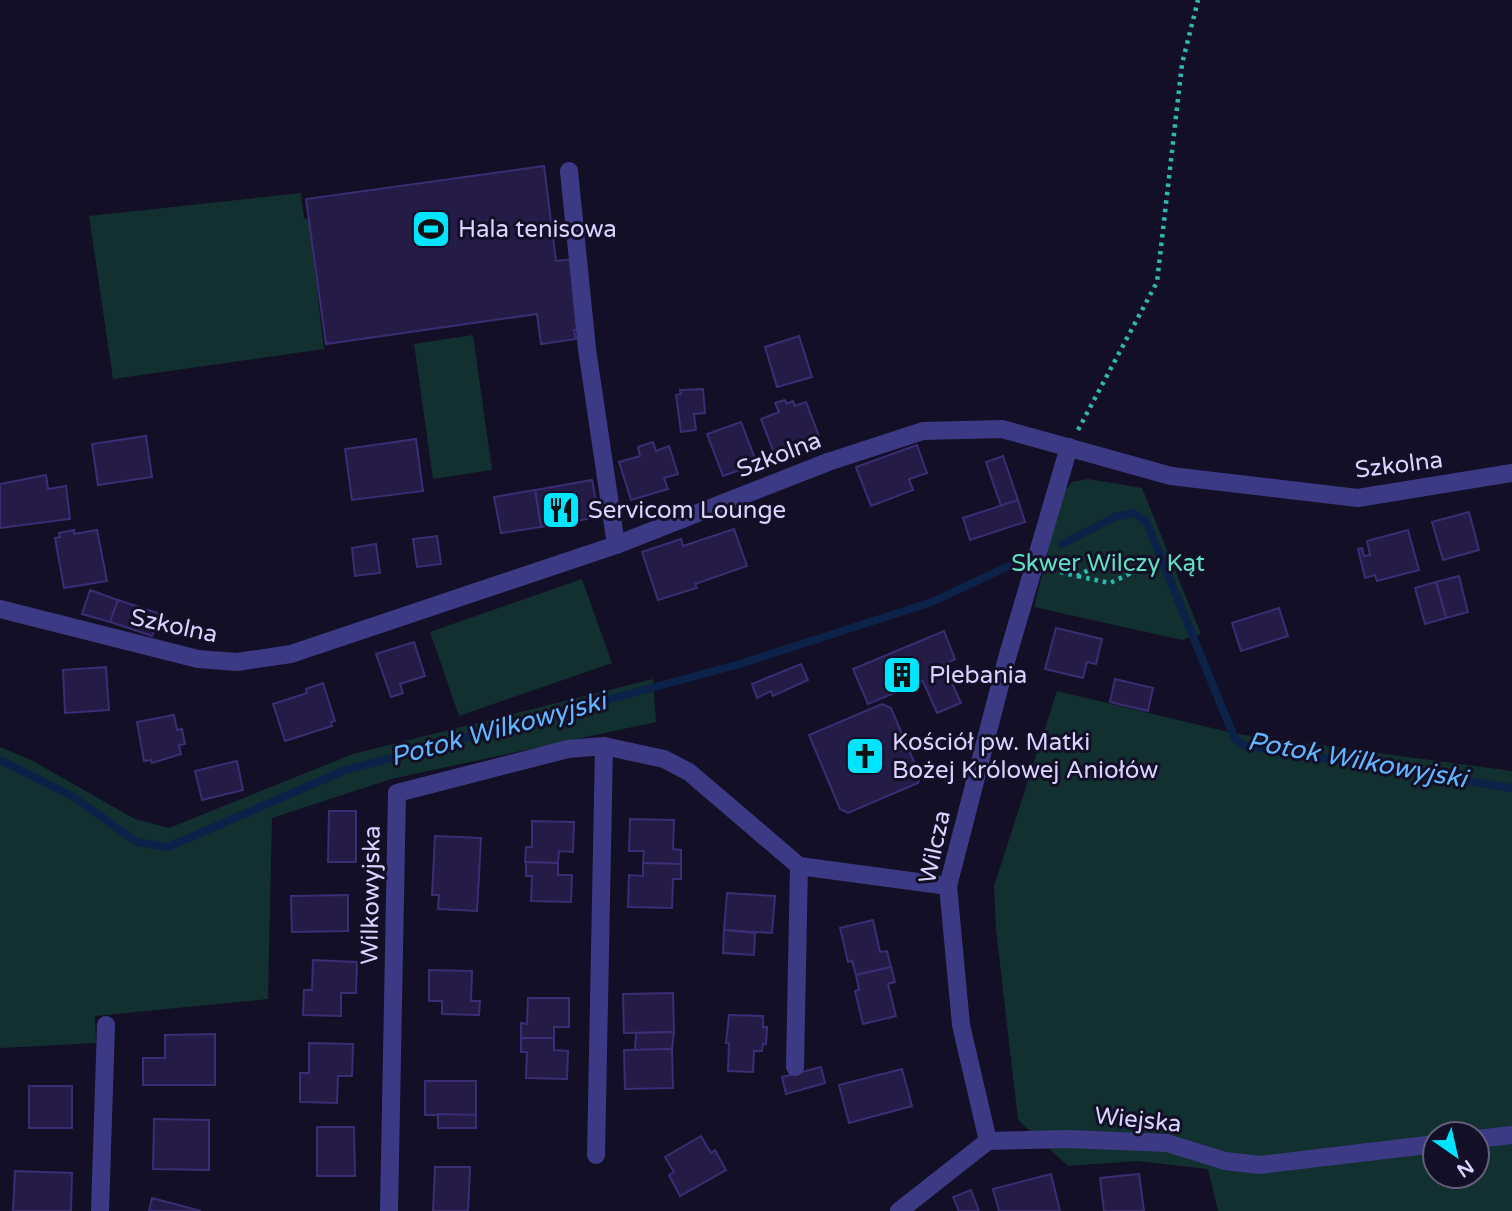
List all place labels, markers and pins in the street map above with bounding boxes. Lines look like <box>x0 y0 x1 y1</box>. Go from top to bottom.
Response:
sports icon: Hala tenisowa <box>410 208 452 250</box>
place label: Hala tenisowa <box>458 215 617 244</box>
restaurant icon: Servicom Lounge <box>540 489 582 531</box>
place label: Servicom Lounge <box>588 496 786 525</box>
building icon: Plebania <box>881 654 923 696</box>
place label: Plebania <box>929 661 1027 690</box>
place label: Kościół pw. Matki Bożej Królowej Aniołów <box>892 728 1158 785</box>
church icon: Kościół pw. Matki Bożej Królowej Aniołów <box>844 735 886 777</box>

